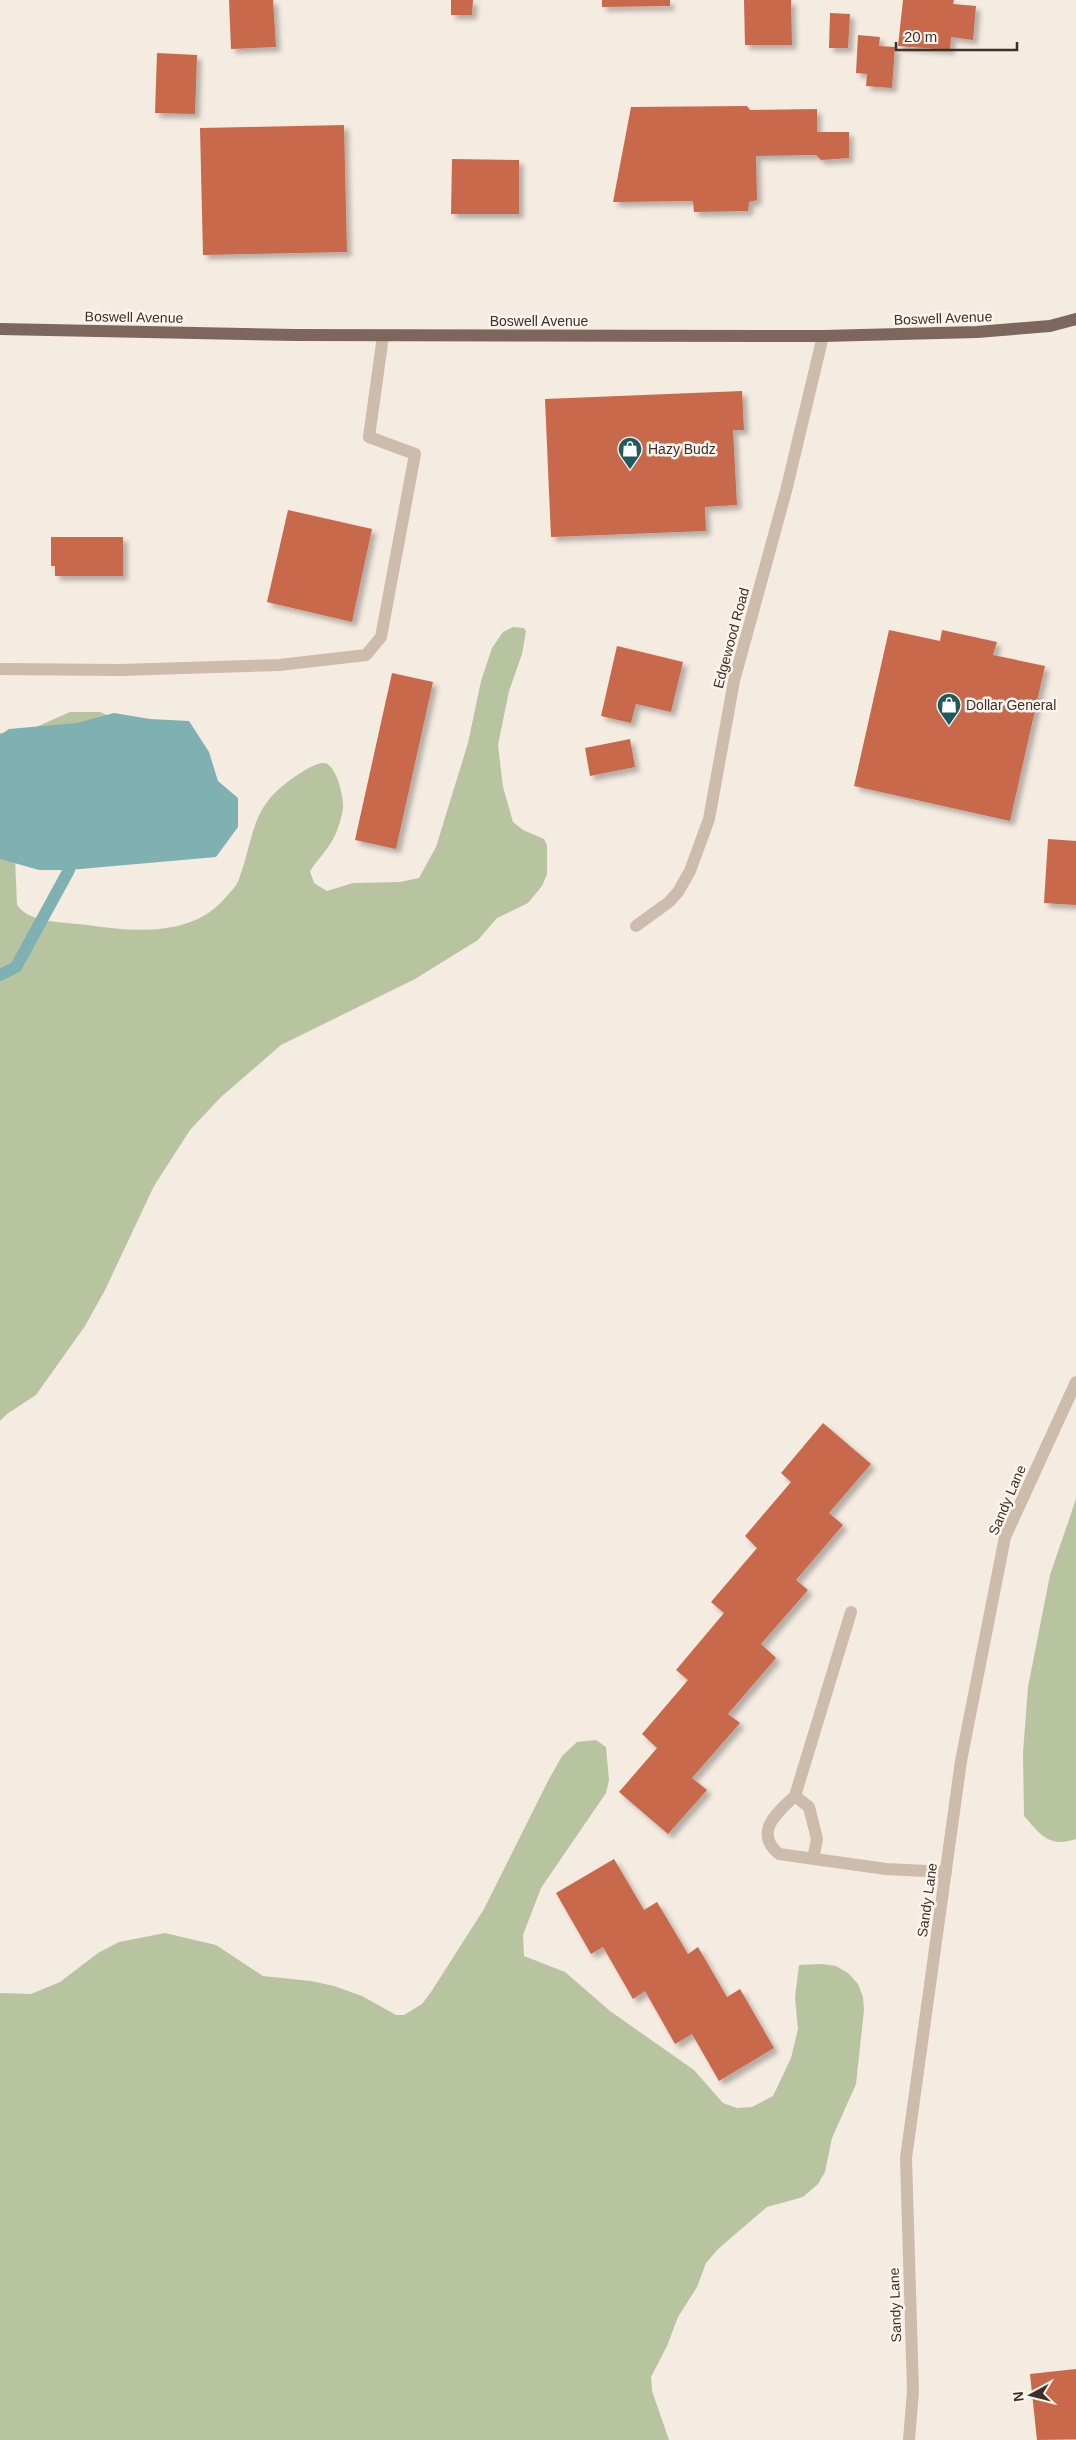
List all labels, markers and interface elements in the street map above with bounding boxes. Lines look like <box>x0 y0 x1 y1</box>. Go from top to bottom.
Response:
scale bar <box>896 20 1017 52</box>
text: 20 m <box>904 28 937 45</box>
street label: Boswell Avenue <box>85 308 184 326</box>
street label: Boswell Avenue <box>893 308 993 328</box>
street label: Boswell Avenue <box>490 313 589 329</box>
shop icon: Hazy Budz <box>617 436 643 470</box>
place label: Hazy Budz <box>648 441 716 457</box>
street label: Edgewood Road <box>710 586 752 690</box>
shop icon: Dollar General <box>936 692 962 726</box>
place label: Dollar General <box>966 697 1056 713</box>
street label: Sandy Lane <box>985 1462 1029 1538</box>
street label: Sandy Lane <box>914 1862 940 1938</box>
street label: Sandy Lane <box>886 2267 904 2343</box>
north arrow <box>1006 2370 1056 2420</box>
text: N <box>1010 2391 1027 2403</box>

